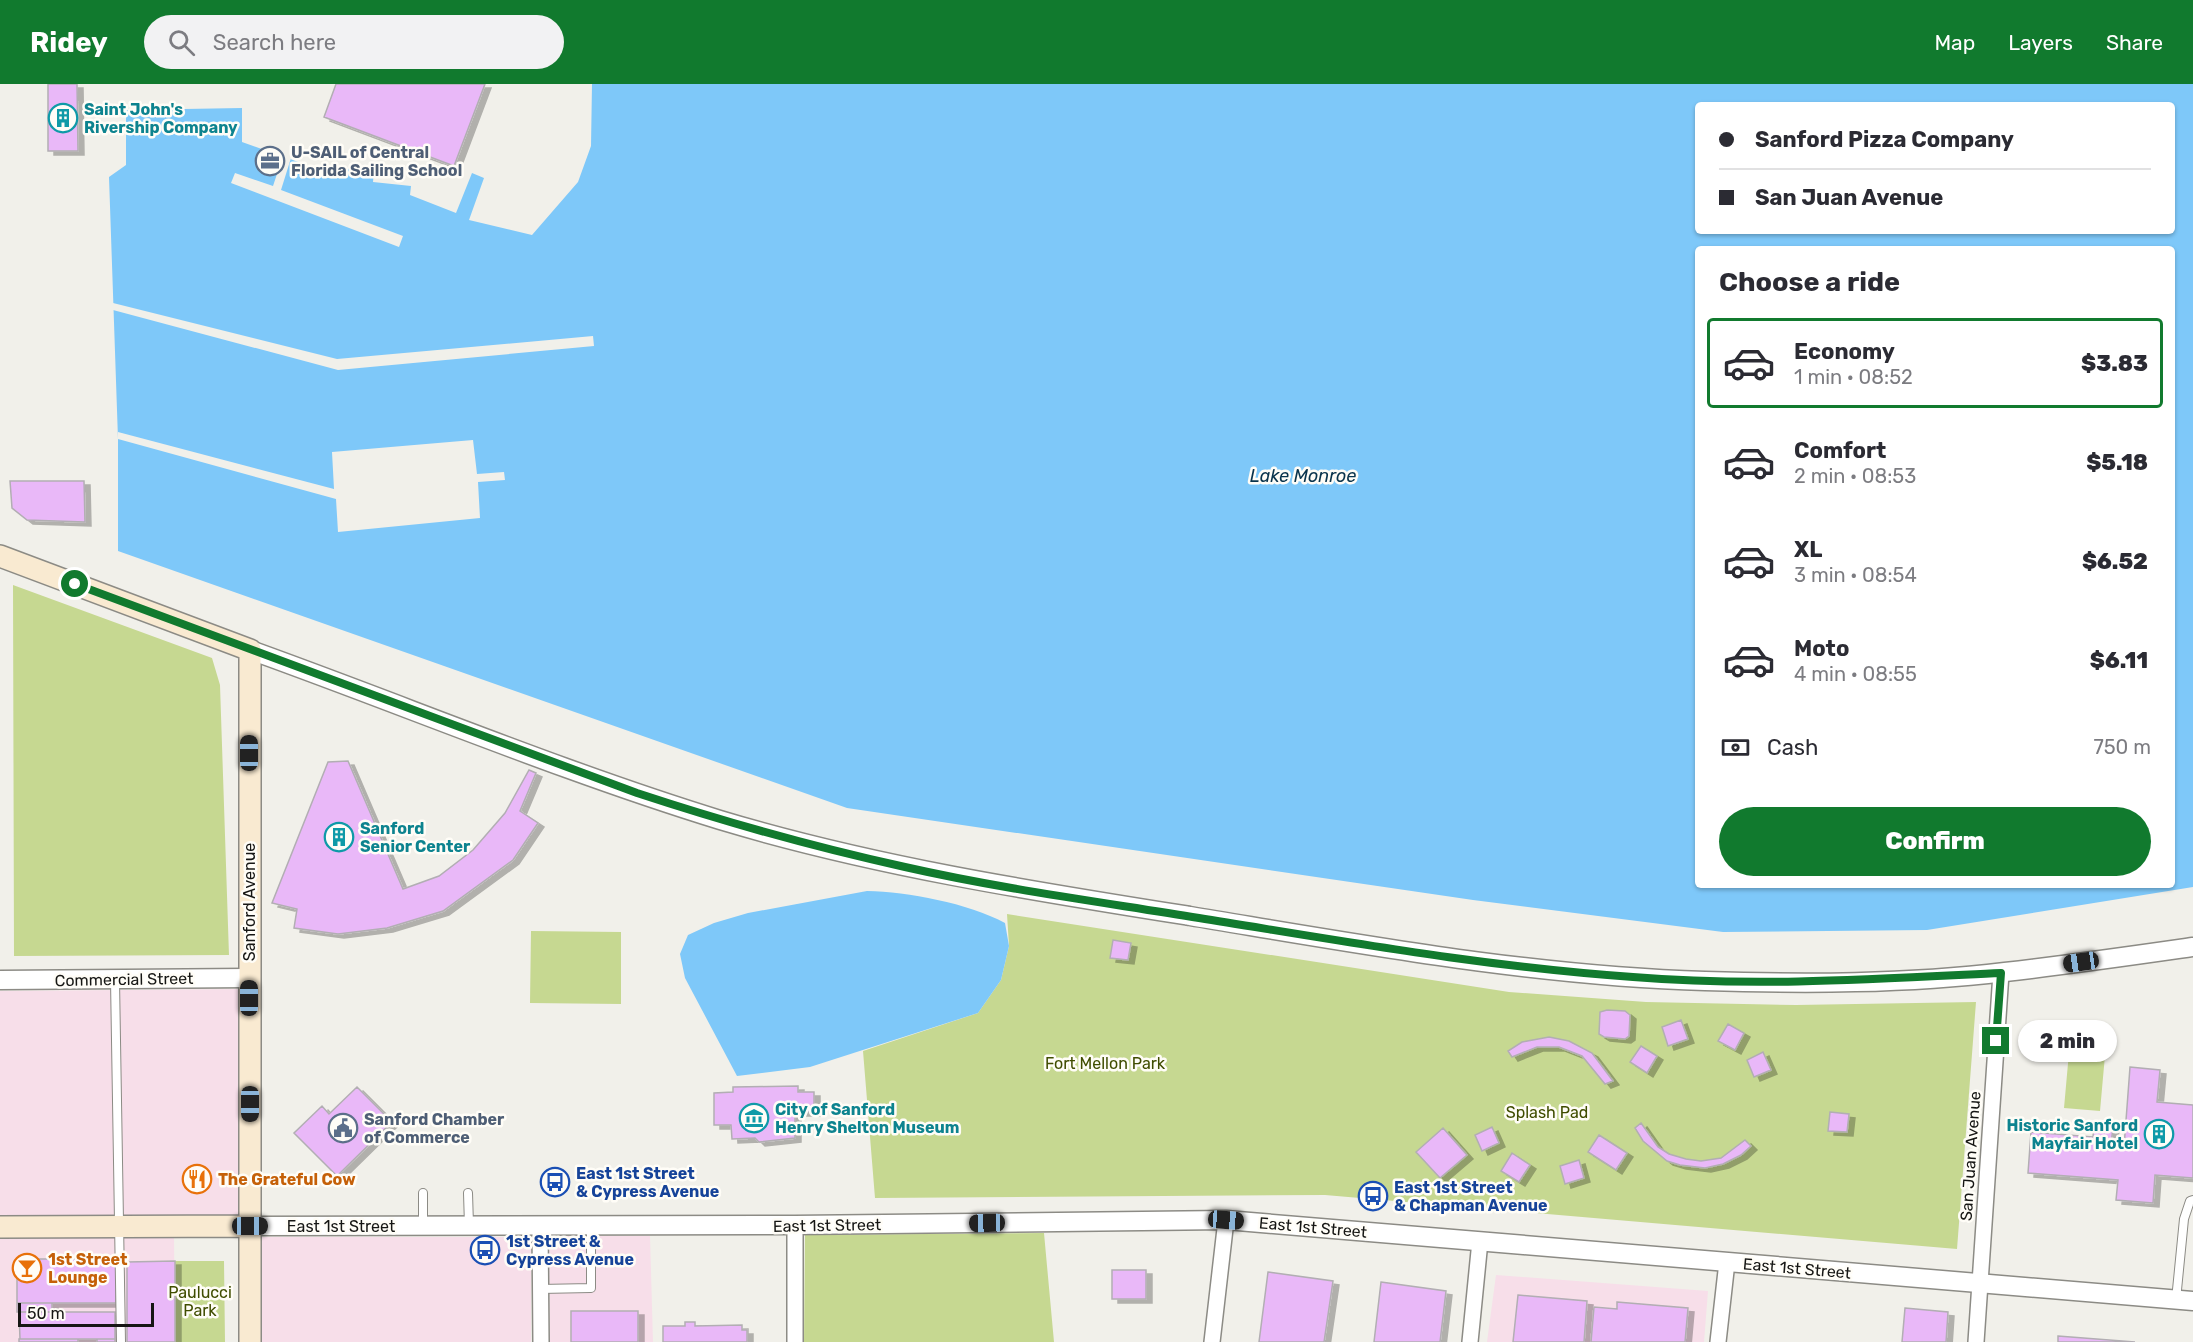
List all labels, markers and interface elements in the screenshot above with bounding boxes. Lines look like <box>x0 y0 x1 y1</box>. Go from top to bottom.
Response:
search box <box>144 15 564 69</box>
text: Ridey <box>30 26 108 59</box>
icon: search <box>165 26 198 59</box>
text: Search here <box>213 29 336 56</box>
text: Map <box>1934 30 1975 55</box>
text: Layers <box>2008 30 2073 55</box>
text: Share <box>2106 30 2163 55</box>
place label: Saint John's Rivership Company <box>84 100 238 137</box>
building icon: Saint John's Rivership Company <box>47 102 79 134</box>
text: Sanford Pizza Company <box>1755 126 2014 153</box>
place label: U-SAIL of Central Florida Sailing School <box>291 143 462 180</box>
office icon: U-SAIL of Central Florida Sailing School <box>254 145 286 177</box>
text: San Juan Avenue <box>1755 184 1943 211</box>
text: Choose a ride <box>1719 266 1900 298</box>
icon: car <box>1722 336 1776 390</box>
text: Economy <box>1794 338 1895 365</box>
text: $3.83 <box>2081 350 2148 377</box>
text: 1 min · 08:52 <box>1794 365 1913 389</box>
icon: car <box>1722 435 1776 489</box>
text: Comfort <box>1794 437 1886 464</box>
text: $5.18 <box>2086 449 2148 476</box>
text: 2 min · 08:53 <box>1794 464 1916 488</box>
water label: Lake Monroe <box>1250 465 1356 487</box>
icon: car <box>1722 534 1776 588</box>
text: XL <box>1794 536 1822 563</box>
text: $6.52 <box>2082 548 2148 575</box>
text: 3 min · 08:54 <box>1794 563 1917 587</box>
route start <box>61 570 88 597</box>
icon: car <box>1722 633 1776 687</box>
text: Moto <box>1794 635 1849 662</box>
text: $6.11 <box>2090 647 2148 674</box>
text: 4 min · 08:55 <box>1794 662 1917 686</box>
icon: cash <box>1719 731 1752 764</box>
text: Cash <box>1767 734 1818 761</box>
car <box>240 735 258 771</box>
text: 750 m <box>2093 735 2151 759</box>
button: Confirm <box>1719 807 2151 876</box>
place label: Sanford Senior Center <box>360 819 471 856</box>
building icon: Sanford Senior Center <box>323 821 355 853</box>
street label: Sanford Avenue <box>240 843 259 961</box>
car <box>2062 951 2100 973</box>
street label: Commercial Street <box>54 969 194 990</box>
car <box>240 980 258 1016</box>
callout: 2 min <box>2017 1020 2116 1062</box>
route end <box>1982 1027 2009 1054</box>
text: 2 min <box>2040 1029 2095 1053</box>
park label: Fort Mellon Park <box>1045 1054 1166 1073</box>
car <box>241 1086 259 1122</box>
street label: San Juan Avenue <box>1956 1090 1985 1222</box>
place label: City of Sanford Henry Shelton Museum <box>775 1100 959 1137</box>
museum icon: City of Sanford Henry Shelton Museum <box>738 1102 770 1134</box>
park label: Splash Pad <box>1506 1103 1588 1122</box>
place label: Sanford Chamber of Commerce <box>364 1110 505 1147</box>
public building icon: Sanford Chamber of Commerce <box>327 1112 359 1144</box>
place label: Historic Sanford Mayfair Hotel <box>2006 1116 2138 1153</box>
building icon: Historic Sanford Mayfair Hotel <box>2143 1118 2175 1150</box>
restaurant icon: The Grateful Cow <box>181 1163 213 1195</box>
place label: East 1st Street & Cypress Avenue <box>576 1164 719 1201</box>
bus stop icon: East 1st Street & Cypress Avenue <box>539 1166 571 1198</box>
place label: The Grateful Cow <box>218 1170 356 1189</box>
place label: East 1st Street & Chapman Avenue <box>1394 1178 1547 1215</box>
bus stop icon: East 1st Street & Chapman Avenue <box>1357 1180 1389 1212</box>
car <box>1207 1210 1245 1230</box>
street label: East 1st Street <box>1258 1213 1368 1242</box>
car <box>969 1214 1005 1232</box>
street label: East 1st Street <box>773 1215 881 1236</box>
car <box>232 1217 268 1235</box>
street label: East 1st Street <box>287 1217 395 1236</box>
place label: 1st Street & Cypress Avenue <box>506 1232 634 1269</box>
bus stop icon: 1st Street & Cypress Avenue <box>469 1234 501 1266</box>
place label: 1st Street Lounge <box>48 1250 128 1287</box>
bar icon: 1st Street Lounge <box>11 1252 43 1284</box>
street label: East 1st Street <box>1742 1254 1852 1283</box>
park label: Paulucci Park <box>168 1283 232 1320</box>
scale bar <box>18 1300 154 1328</box>
text: 50 m <box>27 1304 65 1323</box>

